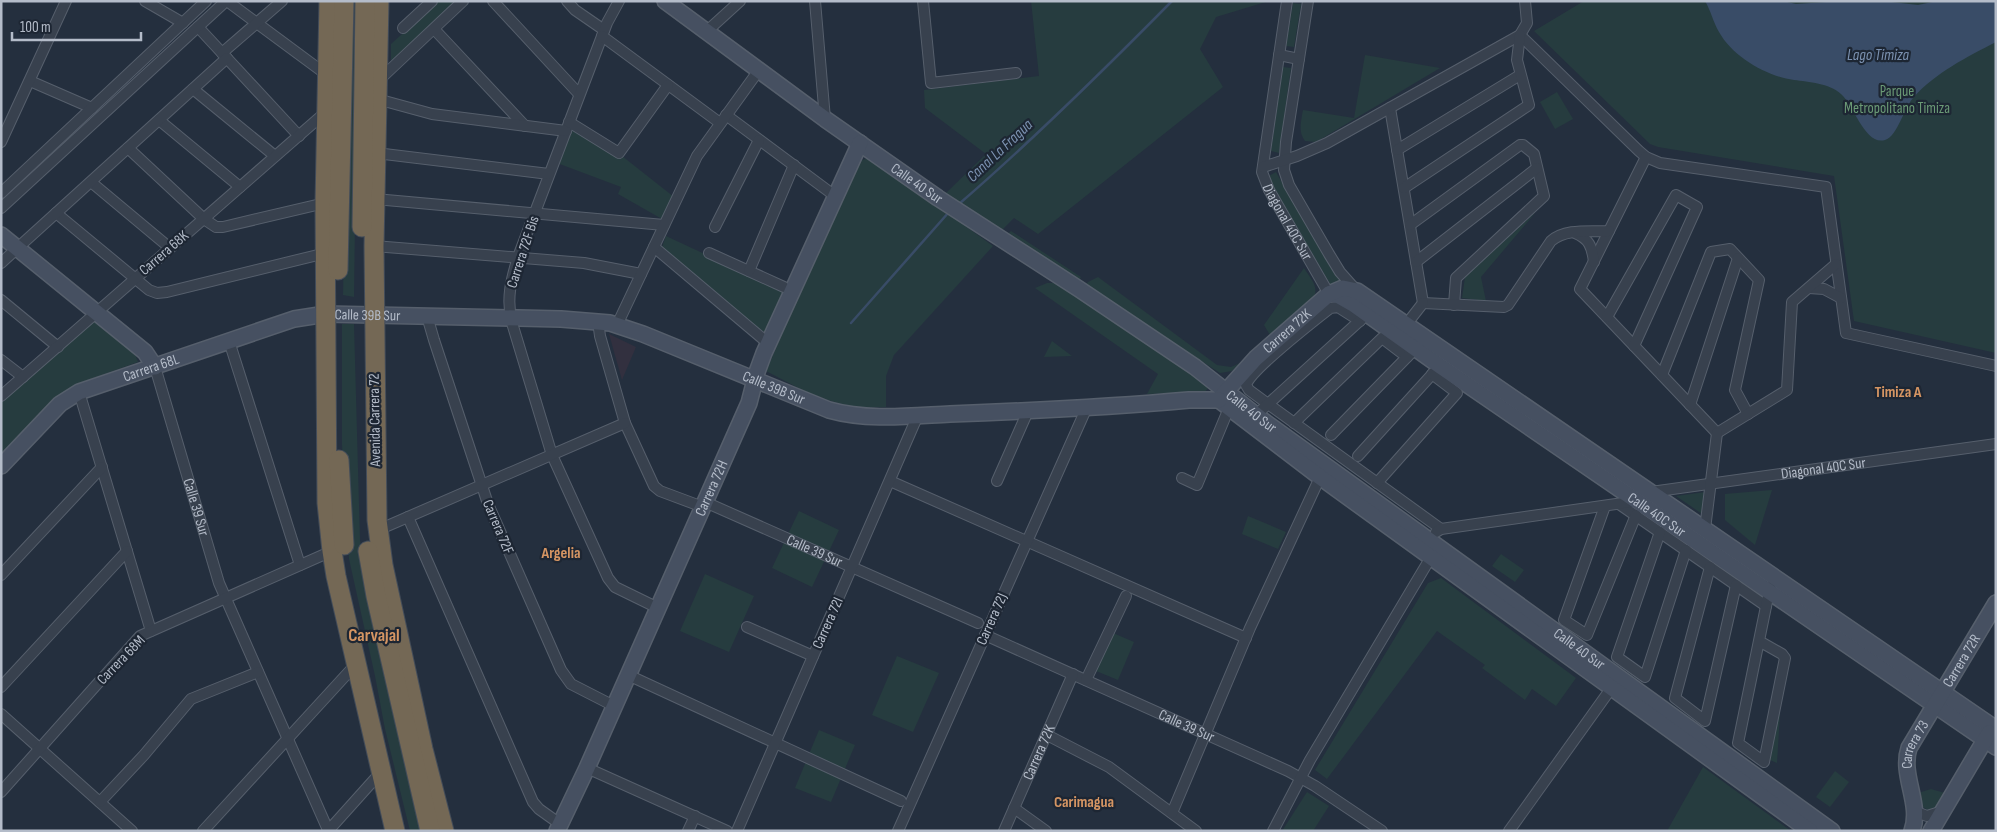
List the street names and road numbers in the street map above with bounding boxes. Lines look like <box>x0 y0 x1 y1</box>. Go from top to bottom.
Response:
street label: Calle 40 Sur <box>887 159 947 208</box>
street label: Diagonal 40C Sur <box>1258 181 1317 264</box>
street label: Carrera 72F Bis <box>502 214 544 290</box>
street label: Carrera 68K <box>135 226 193 280</box>
street label: Carrera 72K <box>1259 304 1315 357</box>
street label: Calle 39B Sur <box>334 305 401 325</box>
street label: Carrera 68L <box>120 349 182 386</box>
street label: Calle 39B Sur <box>740 366 809 409</box>
street label: Avenida Carrera 72 <box>365 373 385 468</box>
street label: Calle 40 Sur <box>1222 386 1281 437</box>
street label: Diagonal 40C Sur <box>1780 453 1868 483</box>
street label: Carrera 72H <box>691 457 732 519</box>
street label: Calle 39 Sur <box>179 476 214 539</box>
street label: Calle 40C Sur <box>1624 488 1690 542</box>
street label: Carrera 72F <box>478 497 518 557</box>
street label: Calle 39 Sur <box>784 530 846 572</box>
street label: Carrera 72J <box>972 590 1012 648</box>
street label: Carrera 72I <box>808 594 848 652</box>
street label: Calle 40 Sur <box>1550 624 1610 674</box>
street label: Carrera 68M <box>93 631 149 689</box>
street label: Carrera 72R <box>1938 631 1985 691</box>
street label: Calle 39 Sur <box>1156 705 1218 747</box>
street label: Carrera 73 <box>1897 717 1933 769</box>
street label: Carrera 72K <box>1018 722 1059 783</box>

